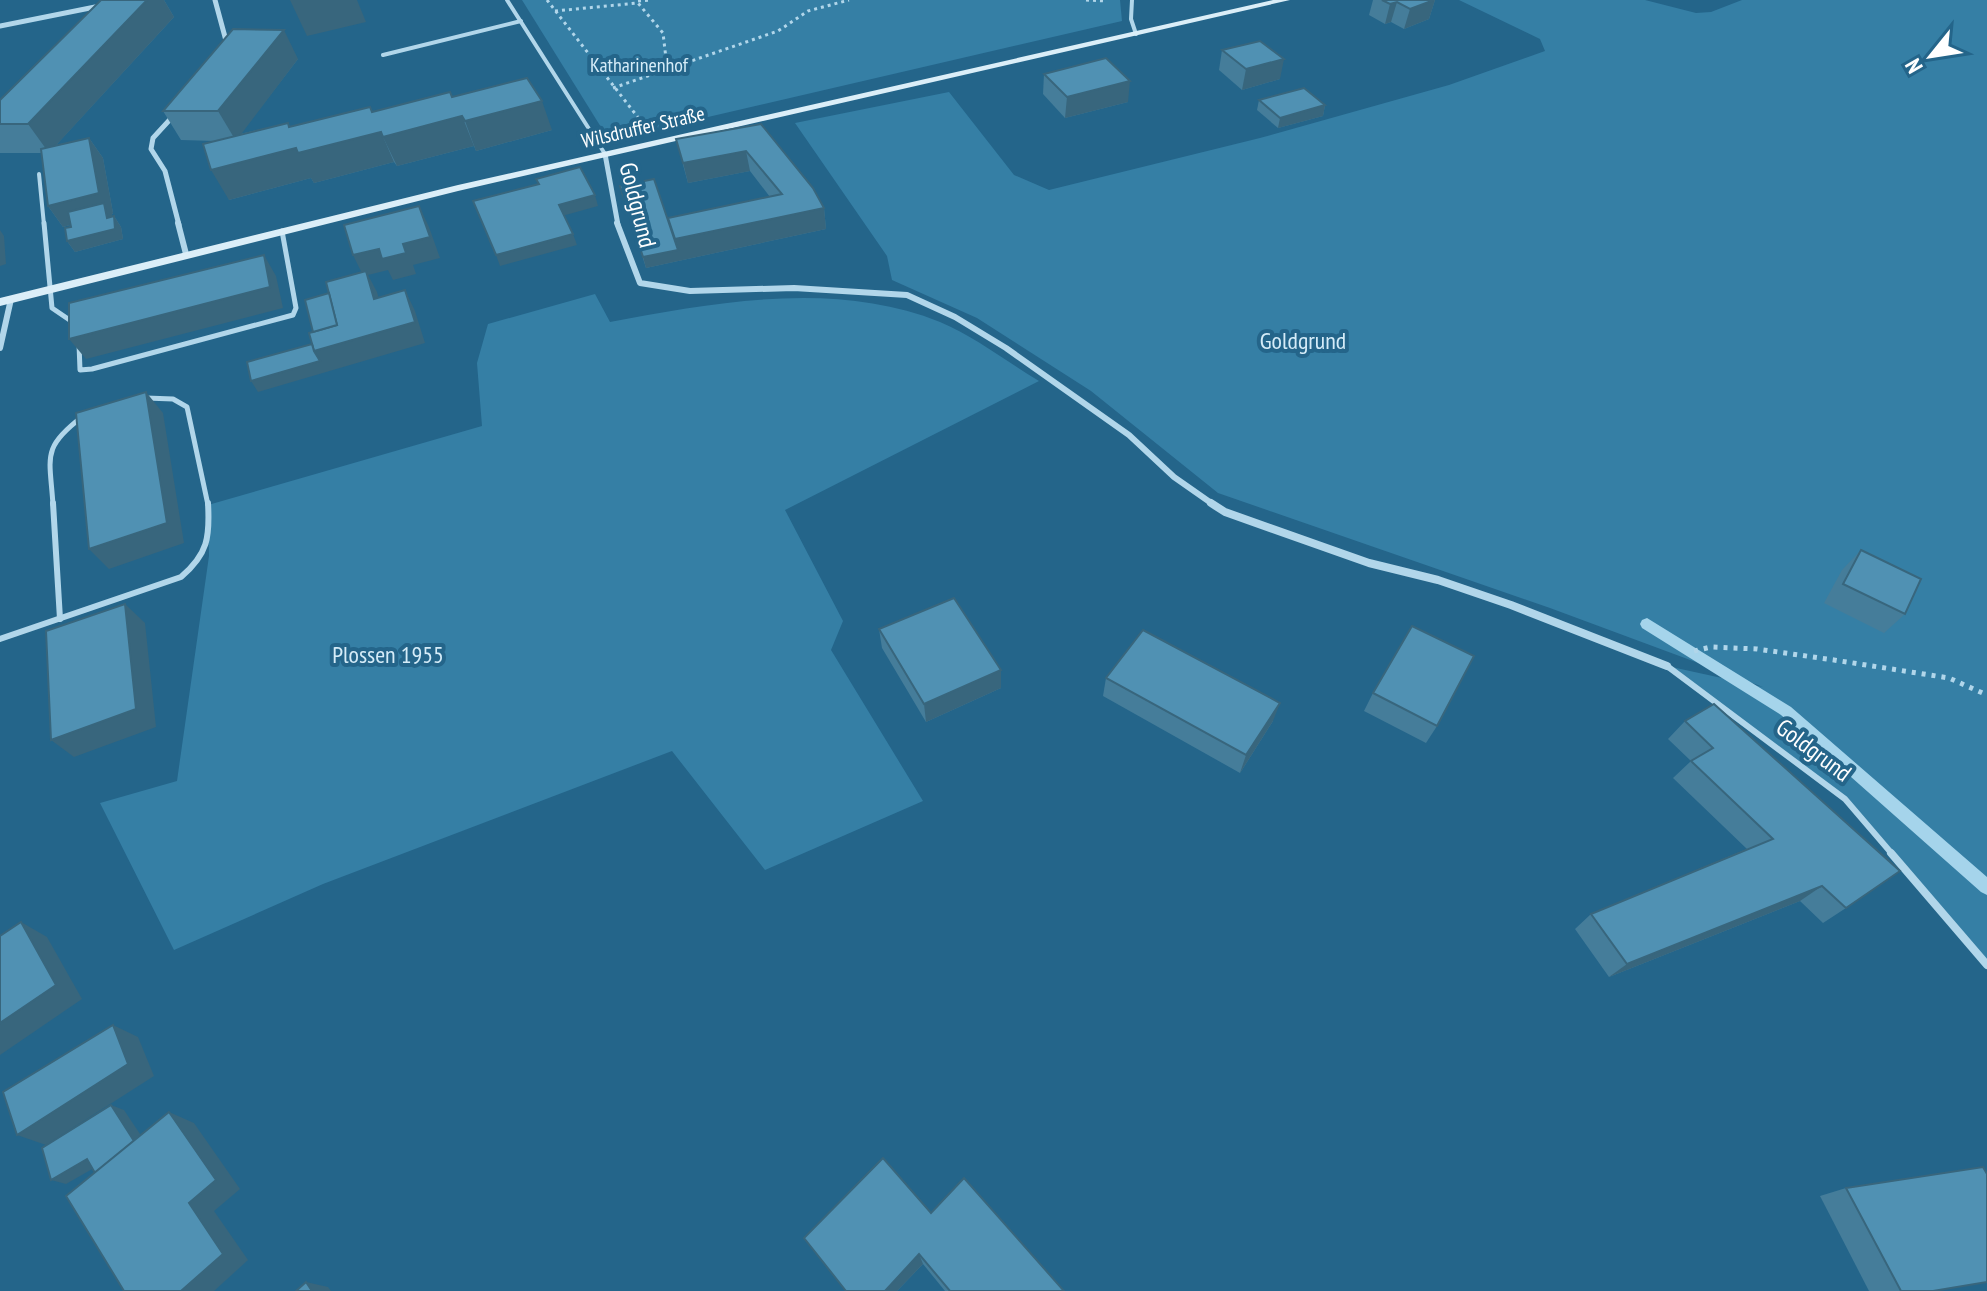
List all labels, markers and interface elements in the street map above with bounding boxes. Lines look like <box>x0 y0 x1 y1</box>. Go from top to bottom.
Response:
north arrow <box>1891 16 1971 96</box>
park label: Katharinenhof <box>590 52 689 78</box>
text: N <box>1899 54 1929 78</box>
street label: Wilsdruffer Straße <box>579 100 707 154</box>
street label: Goldgrund <box>613 159 663 251</box>
park label: Goldgrund <box>1260 325 1346 356</box>
park label: Plossen 1955 <box>332 639 444 670</box>
street label: Goldgrund <box>1770 712 1858 788</box>

